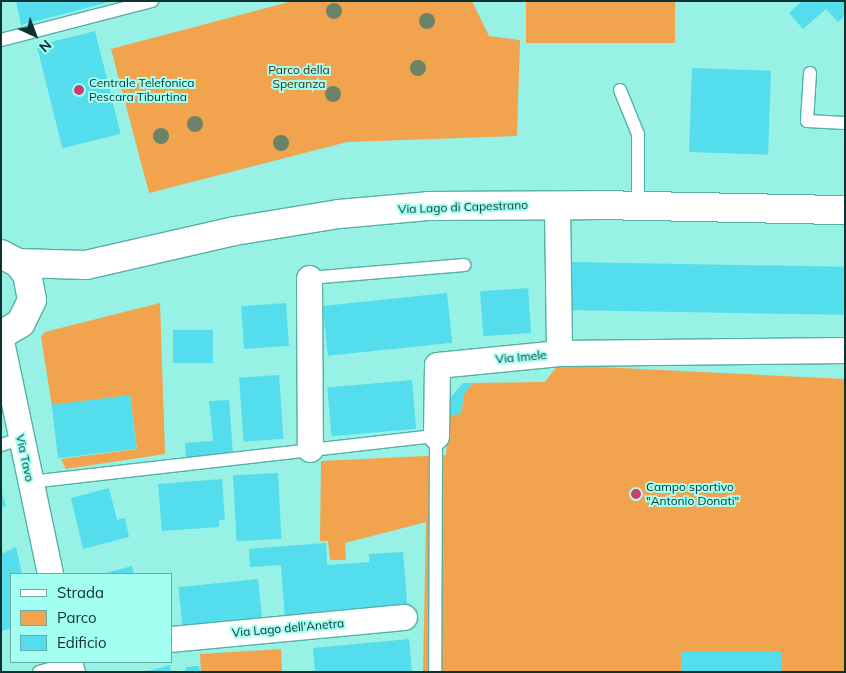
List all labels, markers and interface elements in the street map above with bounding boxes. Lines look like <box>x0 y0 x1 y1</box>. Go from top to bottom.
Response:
north arrow <box>10 10 60 60</box>
text: N <box>35 36 55 56</box>
park label: Parco della Speranza <box>268 63 330 91</box>
place label: Centrale Telefonica Pescara Tiburtina <box>89 76 195 104</box>
marker: Centrale Telefonica Pescara Tiburtina <box>73 84 85 96</box>
street label: Via Lago di Capestrano <box>398 198 528 216</box>
street label: Via Imele <box>495 348 547 366</box>
street label: Via Tavo <box>13 433 37 483</box>
place label: Campo sportivo "Antonio Donati" <box>646 480 739 508</box>
marker: Campo sportivo "Antonio Donati" <box>630 488 642 500</box>
legend <box>10 573 172 663</box>
text: Strada <box>57 583 104 602</box>
text: Parco <box>57 608 97 627</box>
street label: Via Lago dell'Anetra <box>231 616 345 640</box>
text: Edificio <box>57 633 107 652</box>

